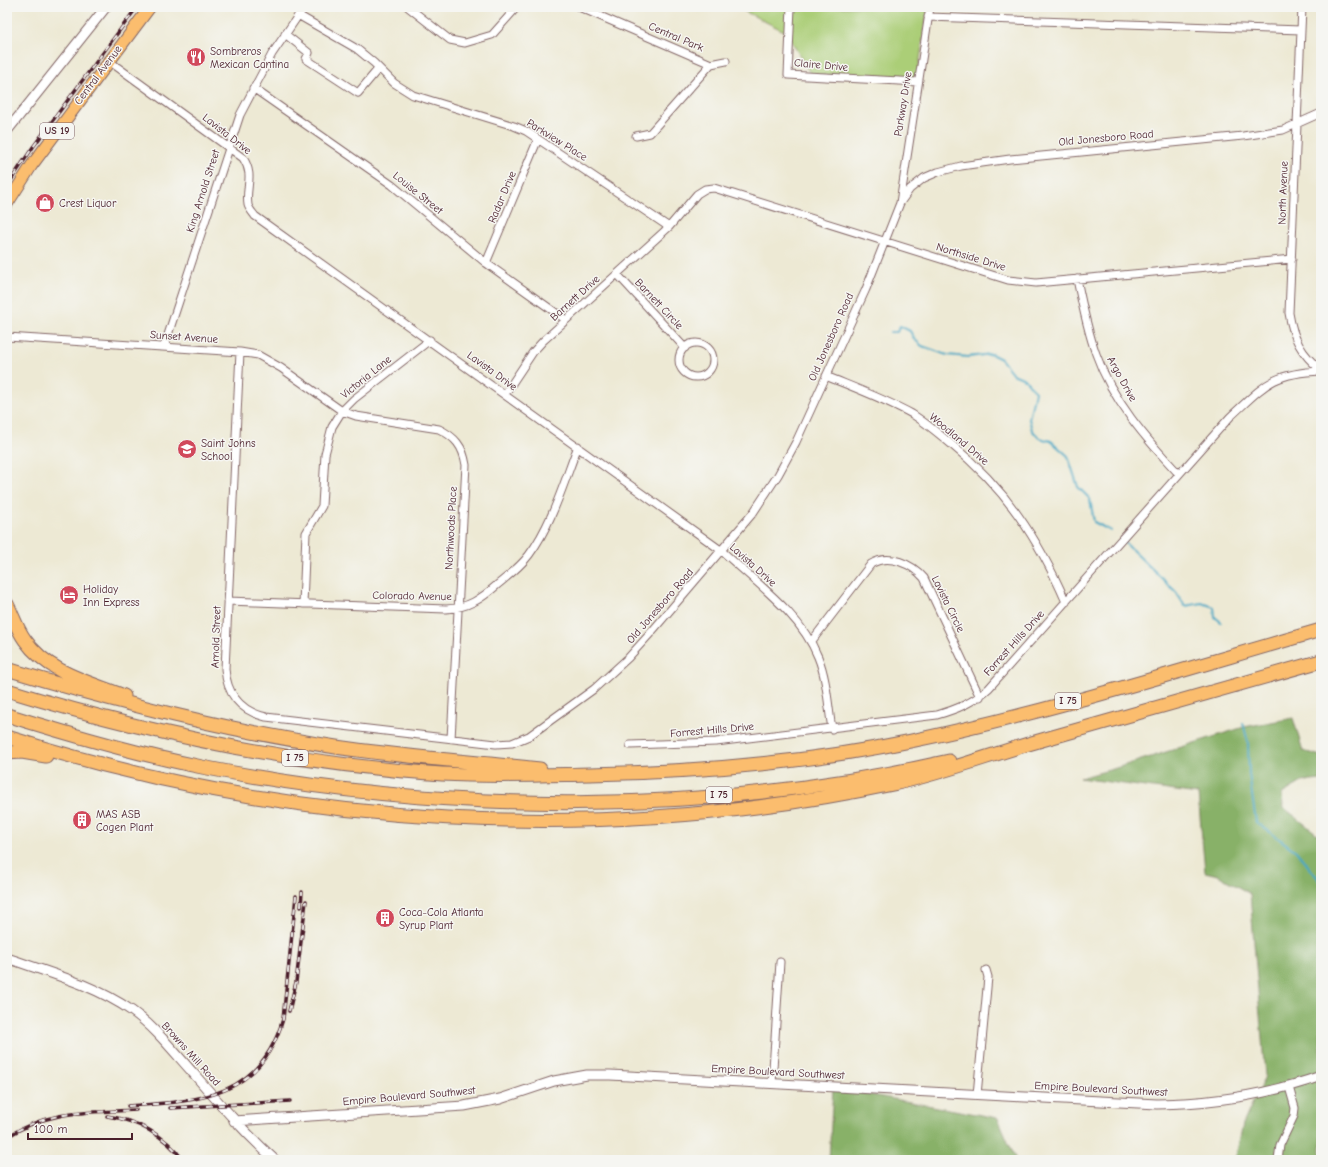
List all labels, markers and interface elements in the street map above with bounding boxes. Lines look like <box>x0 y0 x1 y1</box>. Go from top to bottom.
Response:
street label: Central Park <box>647 20 706 55</box>
street label: Central Avenue <box>71 42 125 107</box>
place label: Sombreros Mexican Cantina <box>210 45 289 71</box>
restaurant icon: Sombreros Mexican Cantina <box>185 46 207 68</box>
street label: Claire Drive <box>793 56 849 74</box>
street label: Parkway Drive <box>891 70 915 137</box>
street label: Lavista Drive <box>200 111 254 157</box>
street label: Parkview Place <box>524 116 590 164</box>
road number: US 19 <box>40 123 74 139</box>
street label: Old Jonesboro Road <box>1058 127 1154 149</box>
street label: King Arnold Street <box>183 147 223 234</box>
street label: North Avenue <box>1275 160 1291 225</box>
street label: Louise Street <box>390 169 446 218</box>
street label: Radar Drive <box>485 169 519 225</box>
shop icon: Crest Liquor <box>34 192 56 214</box>
place label: Crest Liquor <box>59 197 117 210</box>
street label: Northside Drive <box>935 240 1008 274</box>
street label: Barnett Drive <box>548 272 603 324</box>
street label: Barnett Circle <box>632 276 686 333</box>
street label: Old Jonesboro Road <box>806 291 856 383</box>
street label: Sunset Avenue <box>150 328 219 346</box>
street label: Lavista Drive <box>465 349 520 394</box>
street label: Victoria Lane <box>338 352 394 401</box>
street label: Argo Drive <box>1104 354 1140 404</box>
street label: Woodland Drive <box>927 410 992 468</box>
place label: Saint Johns School <box>201 437 256 463</box>
school or university icon: Saint Johns School <box>176 438 198 460</box>
street label: Northwoods Place <box>442 485 460 570</box>
street label: Lavista Drive <box>727 541 779 590</box>
street label: Old Jonesboro Road <box>624 566 696 646</box>
street label: Lavista Circle <box>929 574 968 635</box>
place label: Holiday Inn Express <box>83 583 140 609</box>
hotel icon: Holiday Inn Express <box>58 584 80 606</box>
street label: Colorado Avenue <box>372 589 452 603</box>
street label: Arnold Street <box>208 605 224 668</box>
street label: Forrest Hills Drive <box>981 607 1047 679</box>
road number: I 75 <box>1055 693 1081 709</box>
street label: Forrest Hills Drive <box>670 720 755 740</box>
road number: I 75 <box>282 750 308 766</box>
road number: I 75 <box>706 787 732 803</box>
place label: MAS ASB Cogen Plant <box>96 808 154 834</box>
building icon: MAS ASB Cogen Plant <box>71 809 93 831</box>
place label: Coca-Cola Atlanta Syrup Plant <box>399 906 484 932</box>
building icon: Coca-Cola Atlanta Syrup Plant <box>374 907 396 929</box>
street label: Browns Mill Road <box>159 1019 223 1089</box>
street label: Empire Boulevard Southwest <box>711 1062 846 1082</box>
street label: Empire Boulevard Southwest <box>1034 1079 1169 1099</box>
street label: Empire Boulevard Southwest <box>342 1084 477 1108</box>
scale bar <box>28 1115 132 1141</box>
text: 100 m <box>34 1122 67 1136</box>

